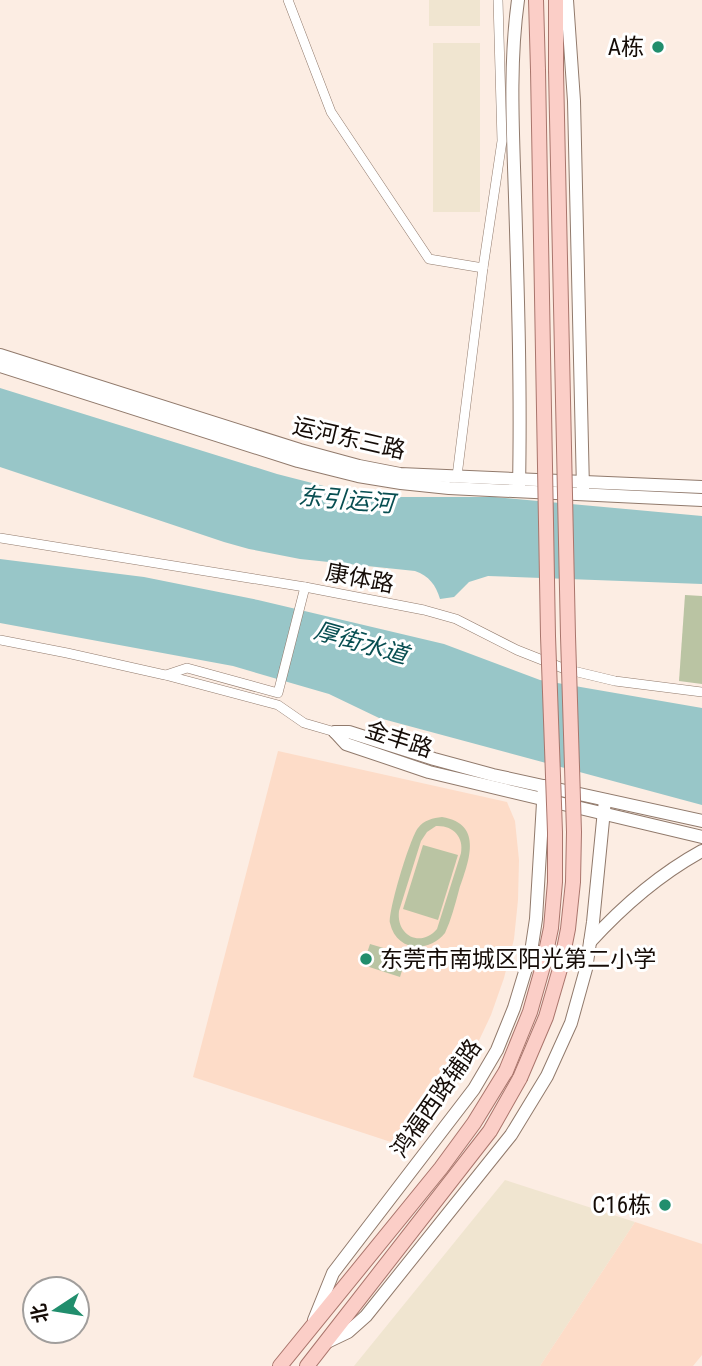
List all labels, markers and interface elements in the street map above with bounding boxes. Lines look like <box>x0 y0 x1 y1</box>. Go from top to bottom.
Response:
place label: A栋 <box>608 34 644 61</box>
marker: A栋 <box>650 39 666 55</box>
street label: 运河东三路 <box>290 412 408 465</box>
water label: 东引运河 <box>297 482 399 518</box>
street label: 康体路 <box>323 559 396 598</box>
water label: 厚街水道 <box>311 616 414 671</box>
street label: 金丰路 <box>362 716 436 763</box>
place label: 东莞市南城区阳光第二小学 <box>380 946 656 973</box>
marker: 东莞市南城区阳光第二小学 <box>358 951 374 967</box>
street label: 鸿福西路辅路 <box>386 1034 487 1163</box>
place label: C16栋 <box>592 1192 651 1219</box>
marker: C16栋 <box>657 1197 673 1213</box>
north arrow <box>21 1275 91 1345</box>
text: 北 <box>27 1302 53 1325</box>

